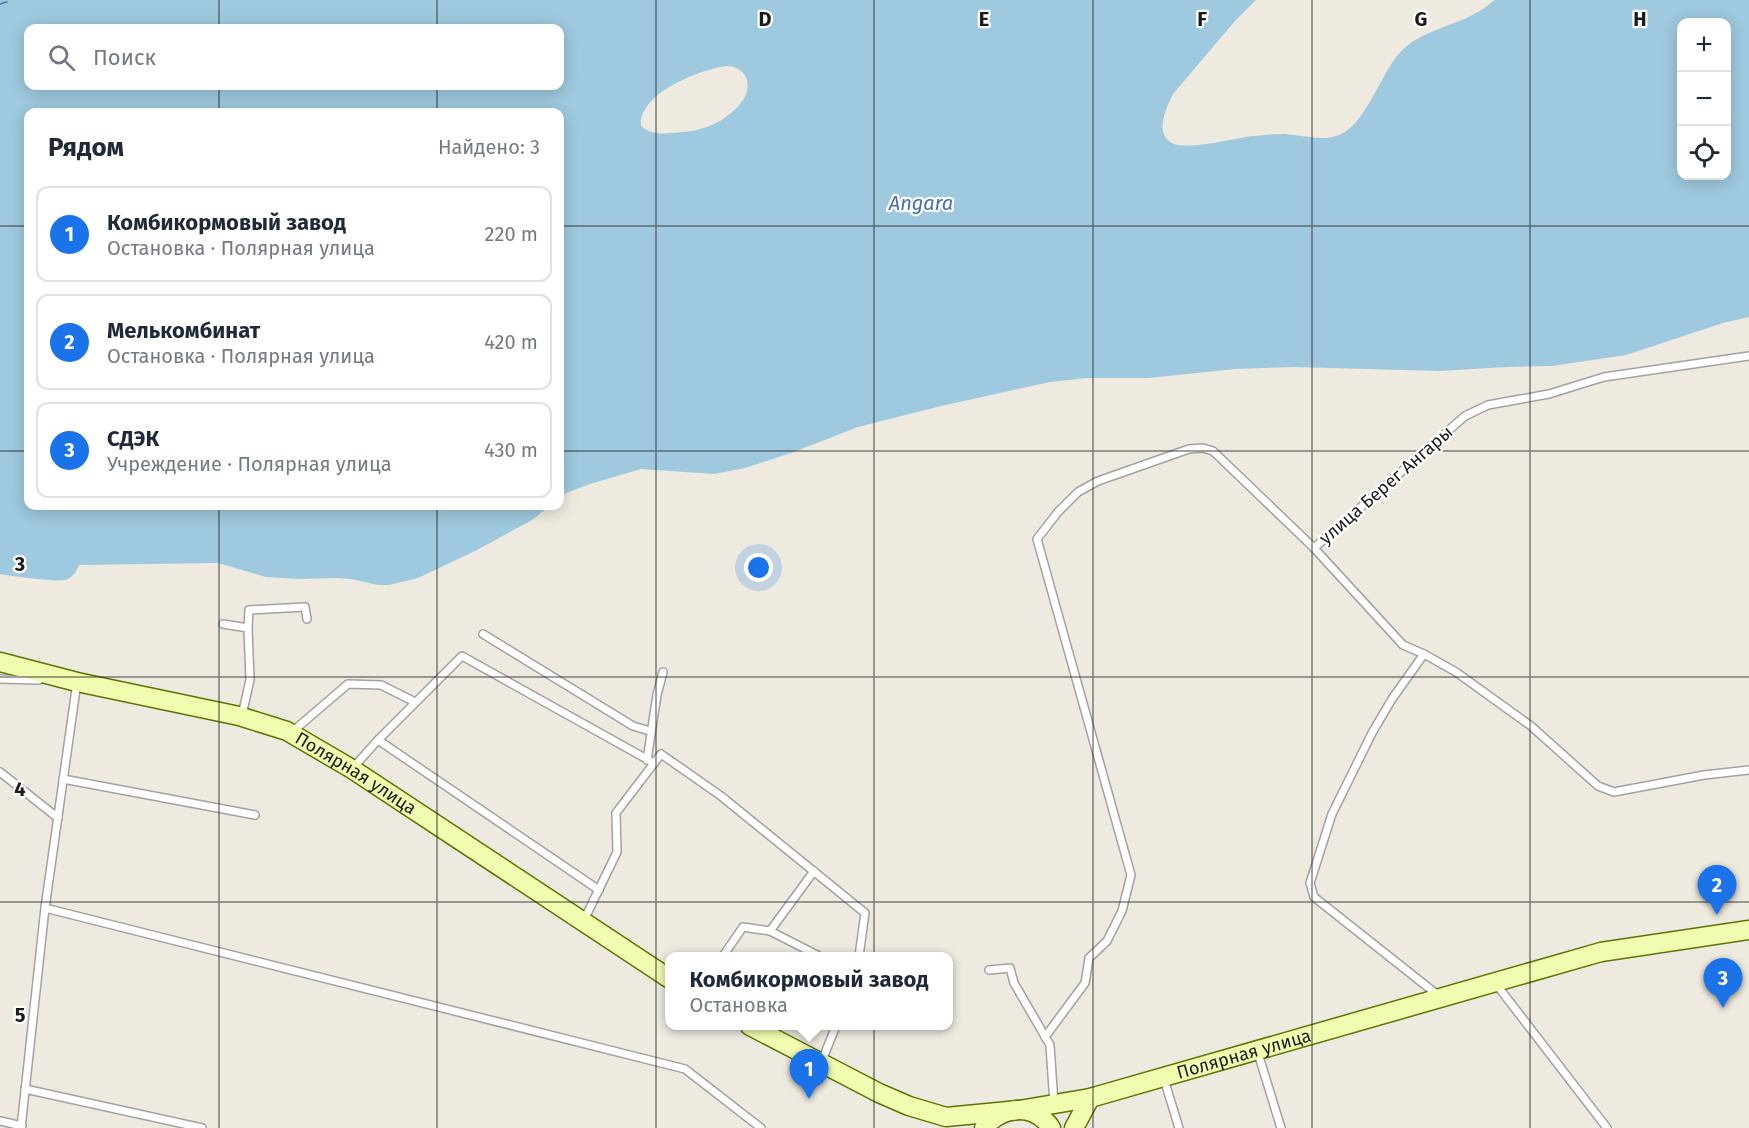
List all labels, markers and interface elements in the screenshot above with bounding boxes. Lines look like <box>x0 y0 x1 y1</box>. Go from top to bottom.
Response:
text: D <box>758 7 772 31</box>
text: E <box>979 7 989 31</box>
text: F <box>1197 7 1207 31</box>
text: G <box>1415 7 1427 31</box>
text: H <box>1633 7 1647 31</box>
map controls <box>1677 18 1731 180</box>
button: + <box>1677 18 1731 72</box>
search box <box>24 24 564 90</box>
icon: search <box>45 41 78 74</box>
text: Поиск <box>93 44 156 71</box>
button: − <box>1677 72 1731 126</box>
button: locate <box>1677 126 1731 180</box>
text: Рядом <box>48 132 124 163</box>
text: Найдено: 3 <box>438 135 540 159</box>
water label: Angara <box>888 191 953 215</box>
text: Комбикормовый завод <box>107 209 346 236</box>
text: 1 <box>65 222 74 246</box>
text: 220 m <box>485 222 538 246</box>
text: Остановка · Полярная улица <box>107 236 375 260</box>
text: Мелькомбинат <box>107 317 260 344</box>
text: 2 <box>64 330 75 354</box>
text: 420 m <box>484 330 538 354</box>
text: Остановка · Полярная улица <box>107 344 375 368</box>
street label: улица Берег Ангары <box>1315 421 1457 549</box>
text: СДЭК <box>107 425 159 452</box>
text: 3 <box>64 438 75 462</box>
text: 430 m <box>484 438 538 462</box>
text: Учреждение · Полярная улица <box>107 452 392 476</box>
text: 3 <box>14 552 25 576</box>
your location <box>744 553 773 582</box>
street label: Полярная улица <box>291 727 420 819</box>
text: 4 <box>14 777 26 801</box>
pin: 2 <box>1698 866 1736 915</box>
popup <box>665 952 953 1030</box>
pin: 3 <box>1704 958 1742 1008</box>
text: Комбикормовый завод <box>690 966 928 993</box>
text: Остановка <box>690 993 788 1017</box>
text: 5 <box>15 1003 26 1027</box>
street label: Полярная улица <box>1174 1024 1314 1084</box>
pin: 1 <box>790 1050 828 1099</box>

